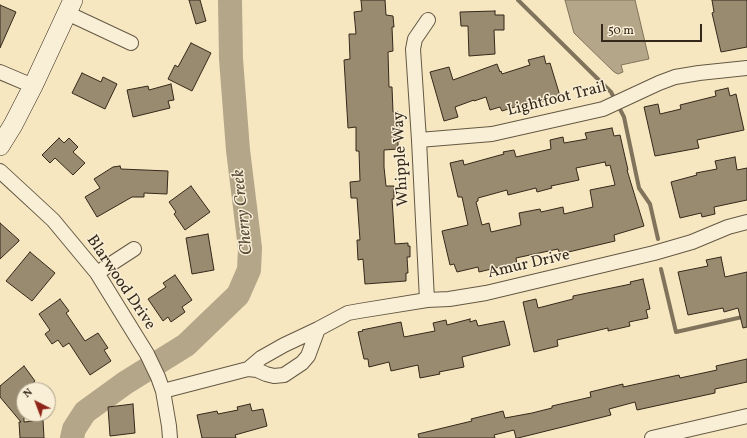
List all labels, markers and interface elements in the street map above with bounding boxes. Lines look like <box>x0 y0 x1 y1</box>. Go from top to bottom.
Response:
scale bar <box>603 16 704 42</box>
text: 50 m <box>608 23 634 39</box>
street label: Lightfoot Trail <box>505 78 609 122</box>
street label: Whipple Way <box>390 111 414 207</box>
water label: Cherry Creek <box>229 168 259 256</box>
street label: Blarwood Drive <box>81 232 159 334</box>
street label: Amur Drive <box>486 246 572 284</box>
north arrow <box>16 382 56 422</box>
text: N <box>20 385 36 402</box>

